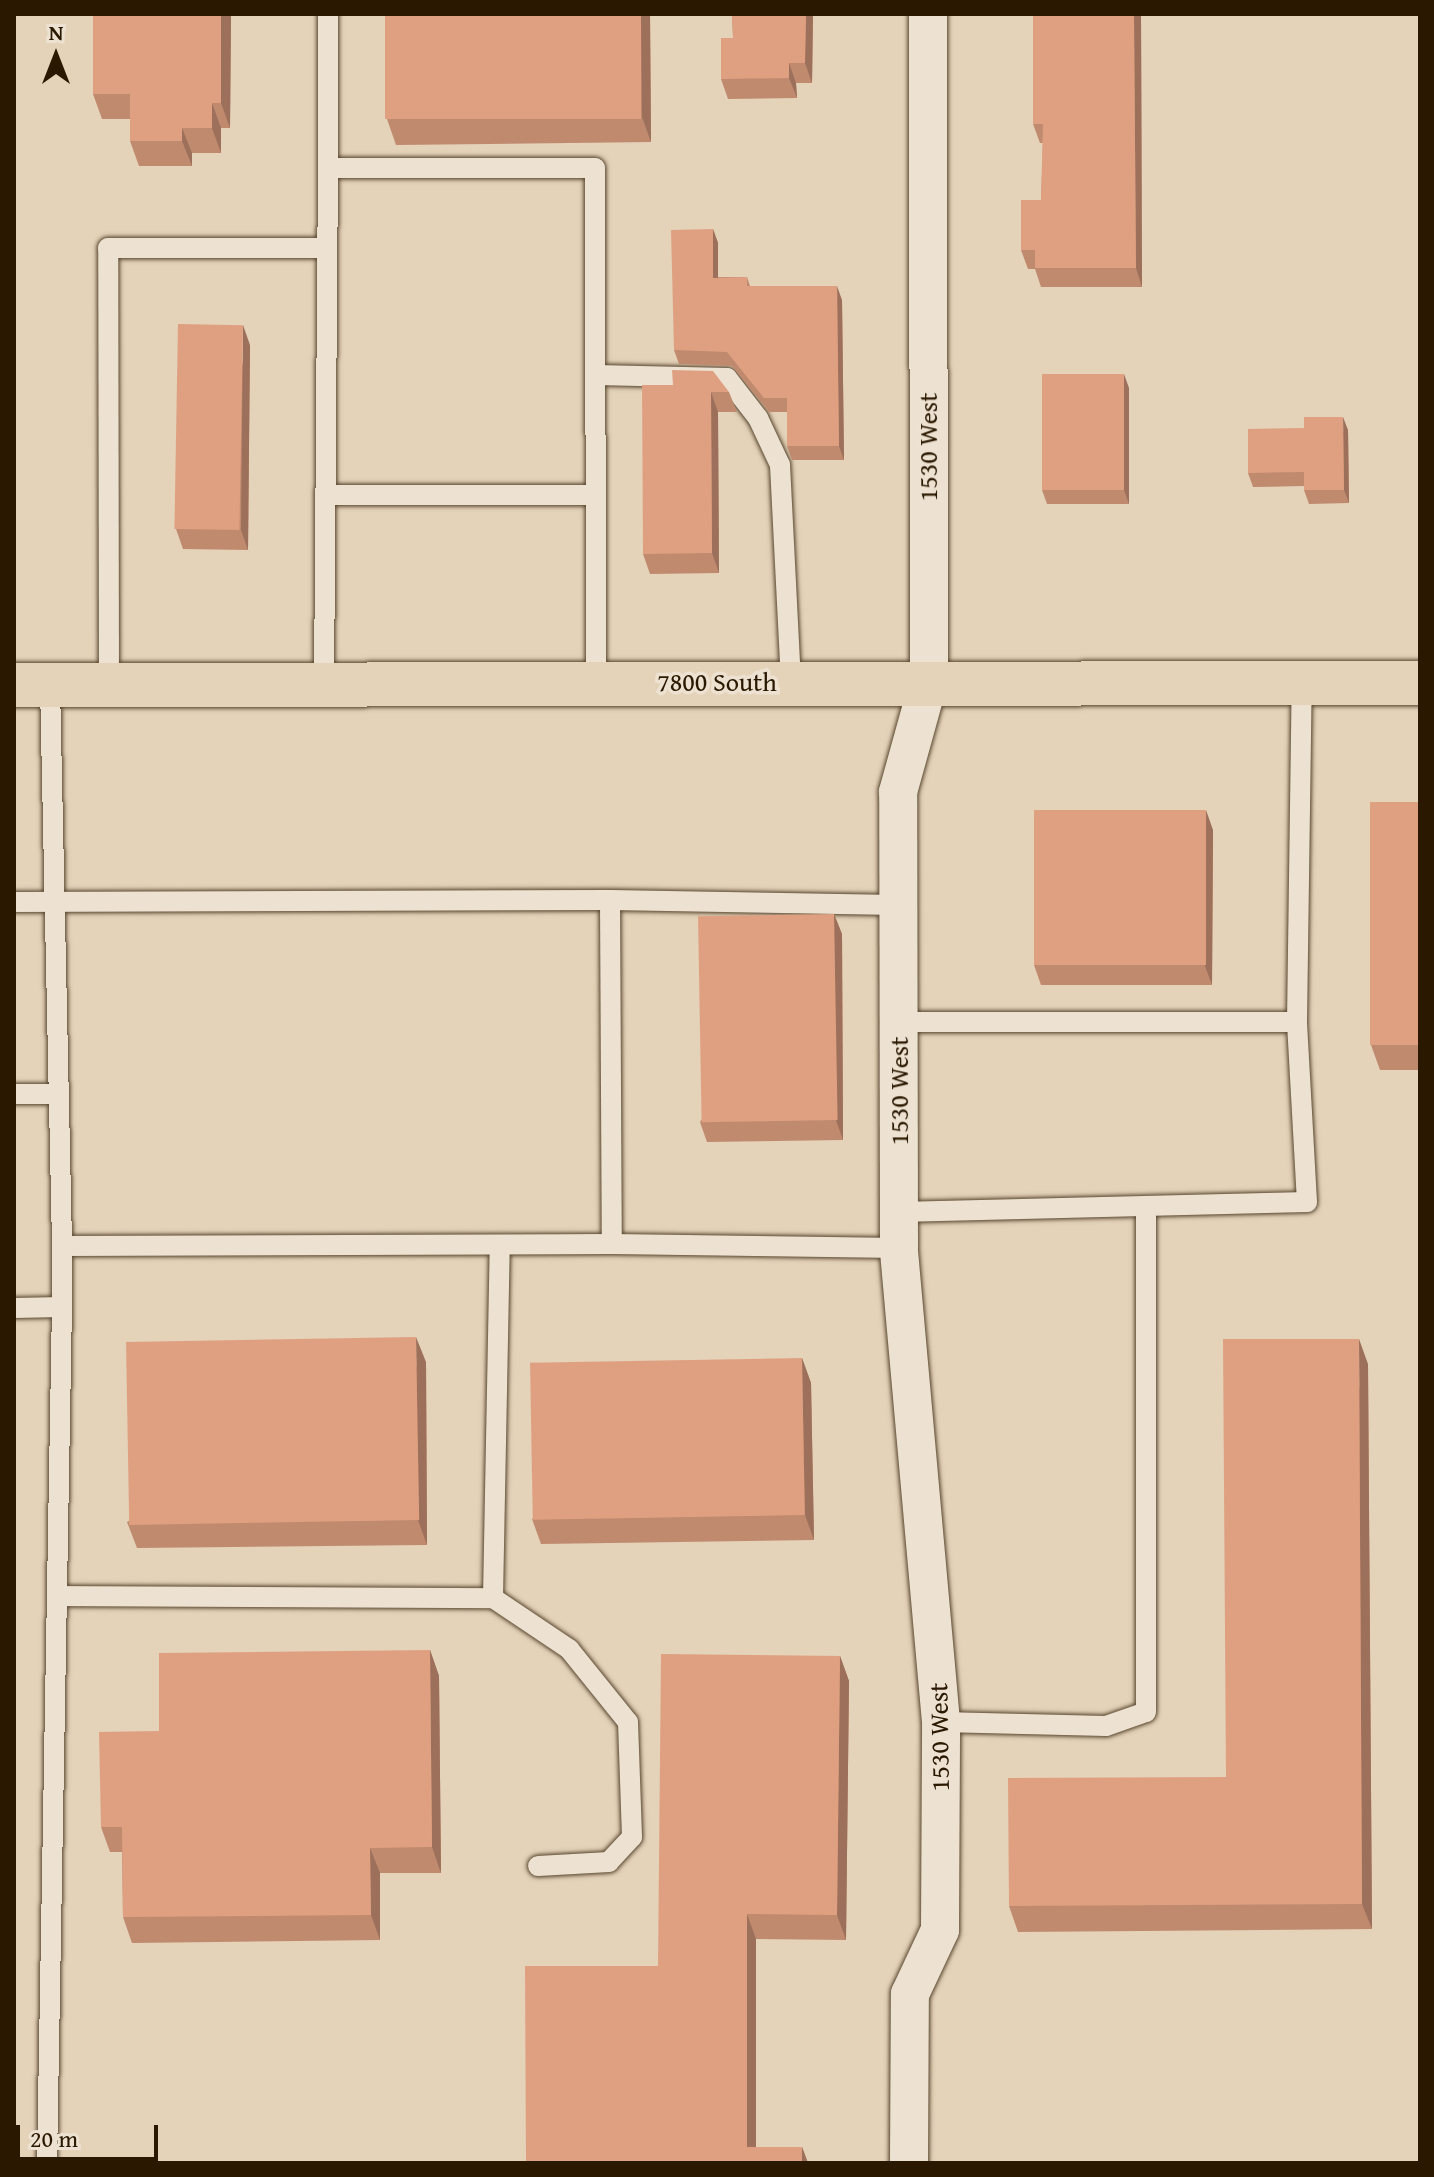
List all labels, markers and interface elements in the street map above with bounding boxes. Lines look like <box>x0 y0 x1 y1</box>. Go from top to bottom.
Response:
north arrow <box>16 16 96 96</box>
text: N <box>49 16 63 48</box>
street label: 1530 West <box>912 393 944 501</box>
street label: 7800 South <box>657 666 777 698</box>
street label: 1530 West <box>883 1037 915 1145</box>
street label: 1530 West <box>922 1682 956 1792</box>
scale bar <box>20 2109 162 2159</box>
text: 20 m <box>30 2121 78 2156</box>

